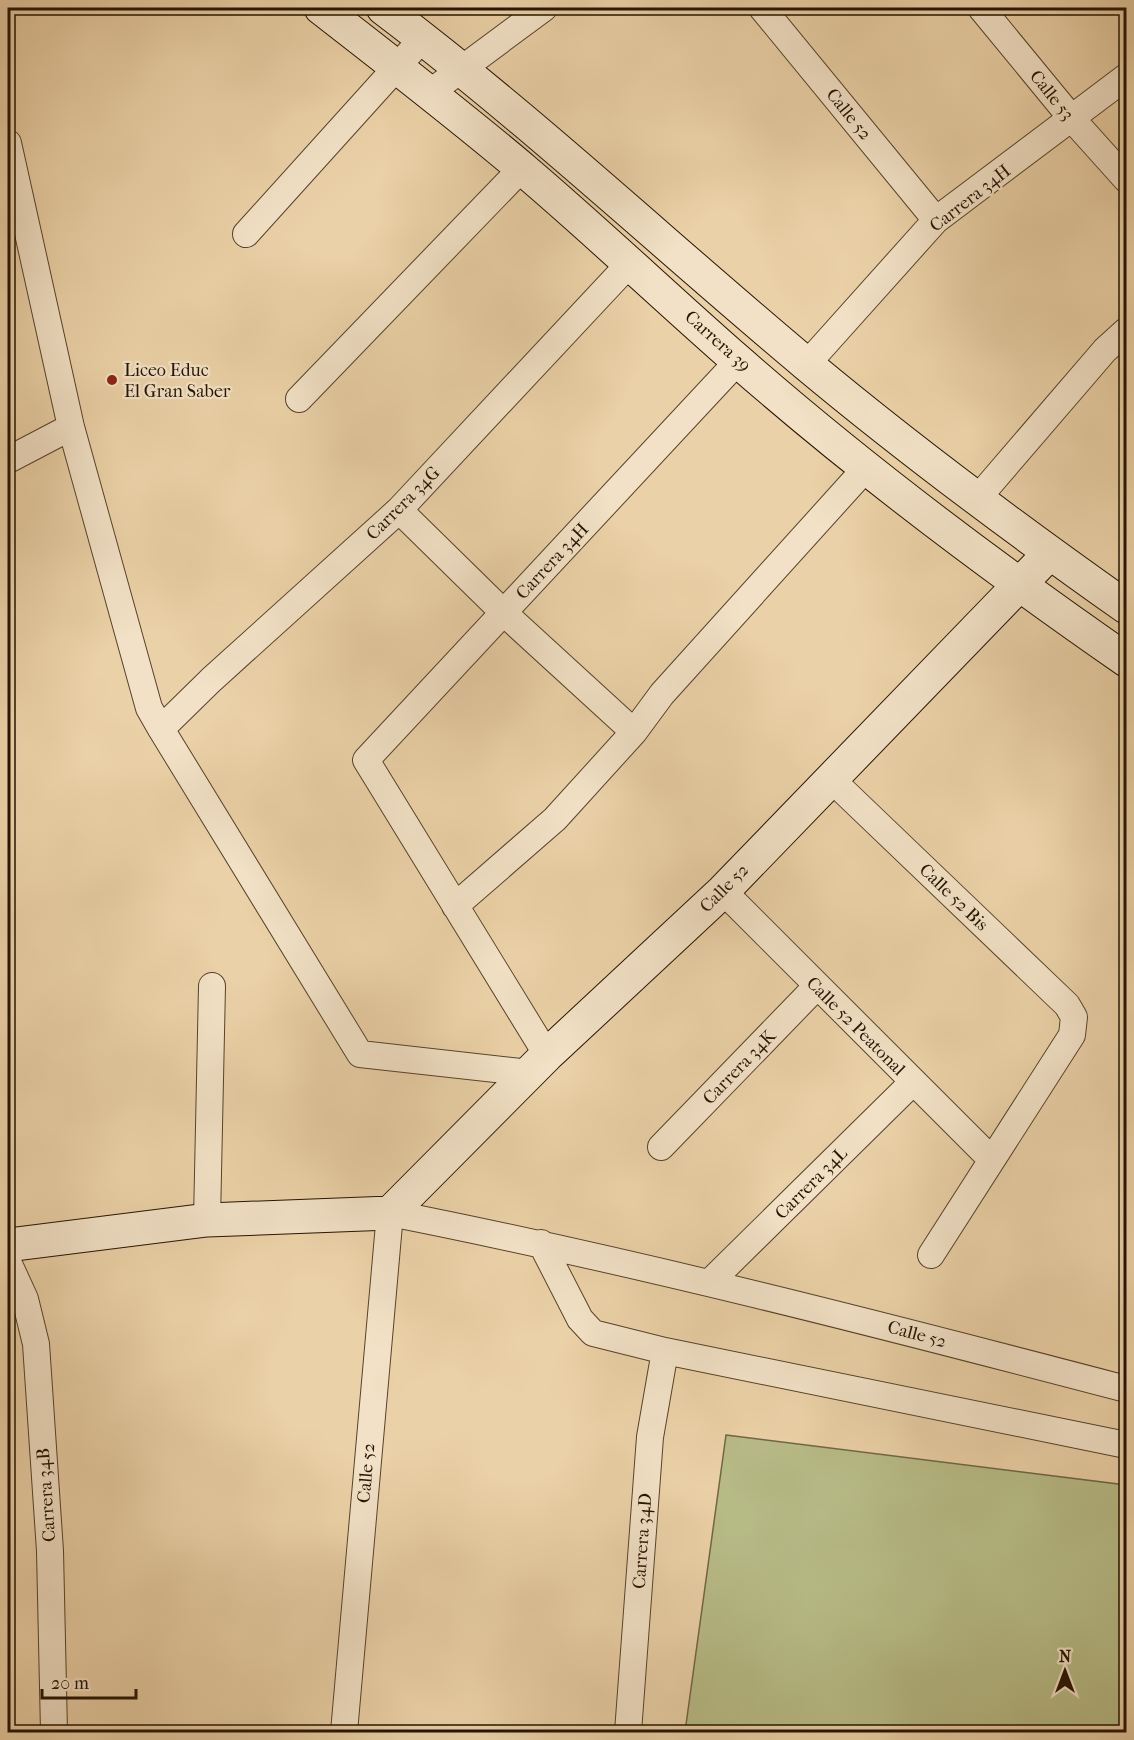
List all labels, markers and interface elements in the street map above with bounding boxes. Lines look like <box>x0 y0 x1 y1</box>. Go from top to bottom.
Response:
street label: Calle 53 <box>1025 66 1078 125</box>
street label: Calle 52 <box>822 84 876 144</box>
street label: Carrera 34H <box>926 160 1015 236</box>
street label: Carrera 39 <box>680 306 755 376</box>
place label: Liceo Educ El Gran Saber <box>124 360 231 402</box>
marker: Liceo Educ El Gran Saber <box>105 373 119 387</box>
street label: Carrera 34G <box>362 462 445 544</box>
street label: Carrera 34H <box>512 519 593 604</box>
street label: Calle 52 Bis <box>915 859 993 936</box>
street label: Calle 52 <box>696 860 753 917</box>
street label: Calle 52 Peatonal <box>802 973 909 1080</box>
street label: Carrera 34K <box>699 1025 781 1109</box>
street label: Carrera 34L <box>771 1143 852 1224</box>
street label: Calle 52 <box>885 1317 949 1352</box>
street label: Calle 52 <box>353 1442 380 1504</box>
street label: Carrera 34B <box>33 1447 60 1543</box>
street label: Carrera 34D <box>629 1492 656 1590</box>
north arrow <box>1035 1641 1095 1701</box>
text: N <box>1059 1647 1072 1666</box>
scale bar <box>42 1662 136 1700</box>
text: 20 m <box>51 1673 89 1694</box>

